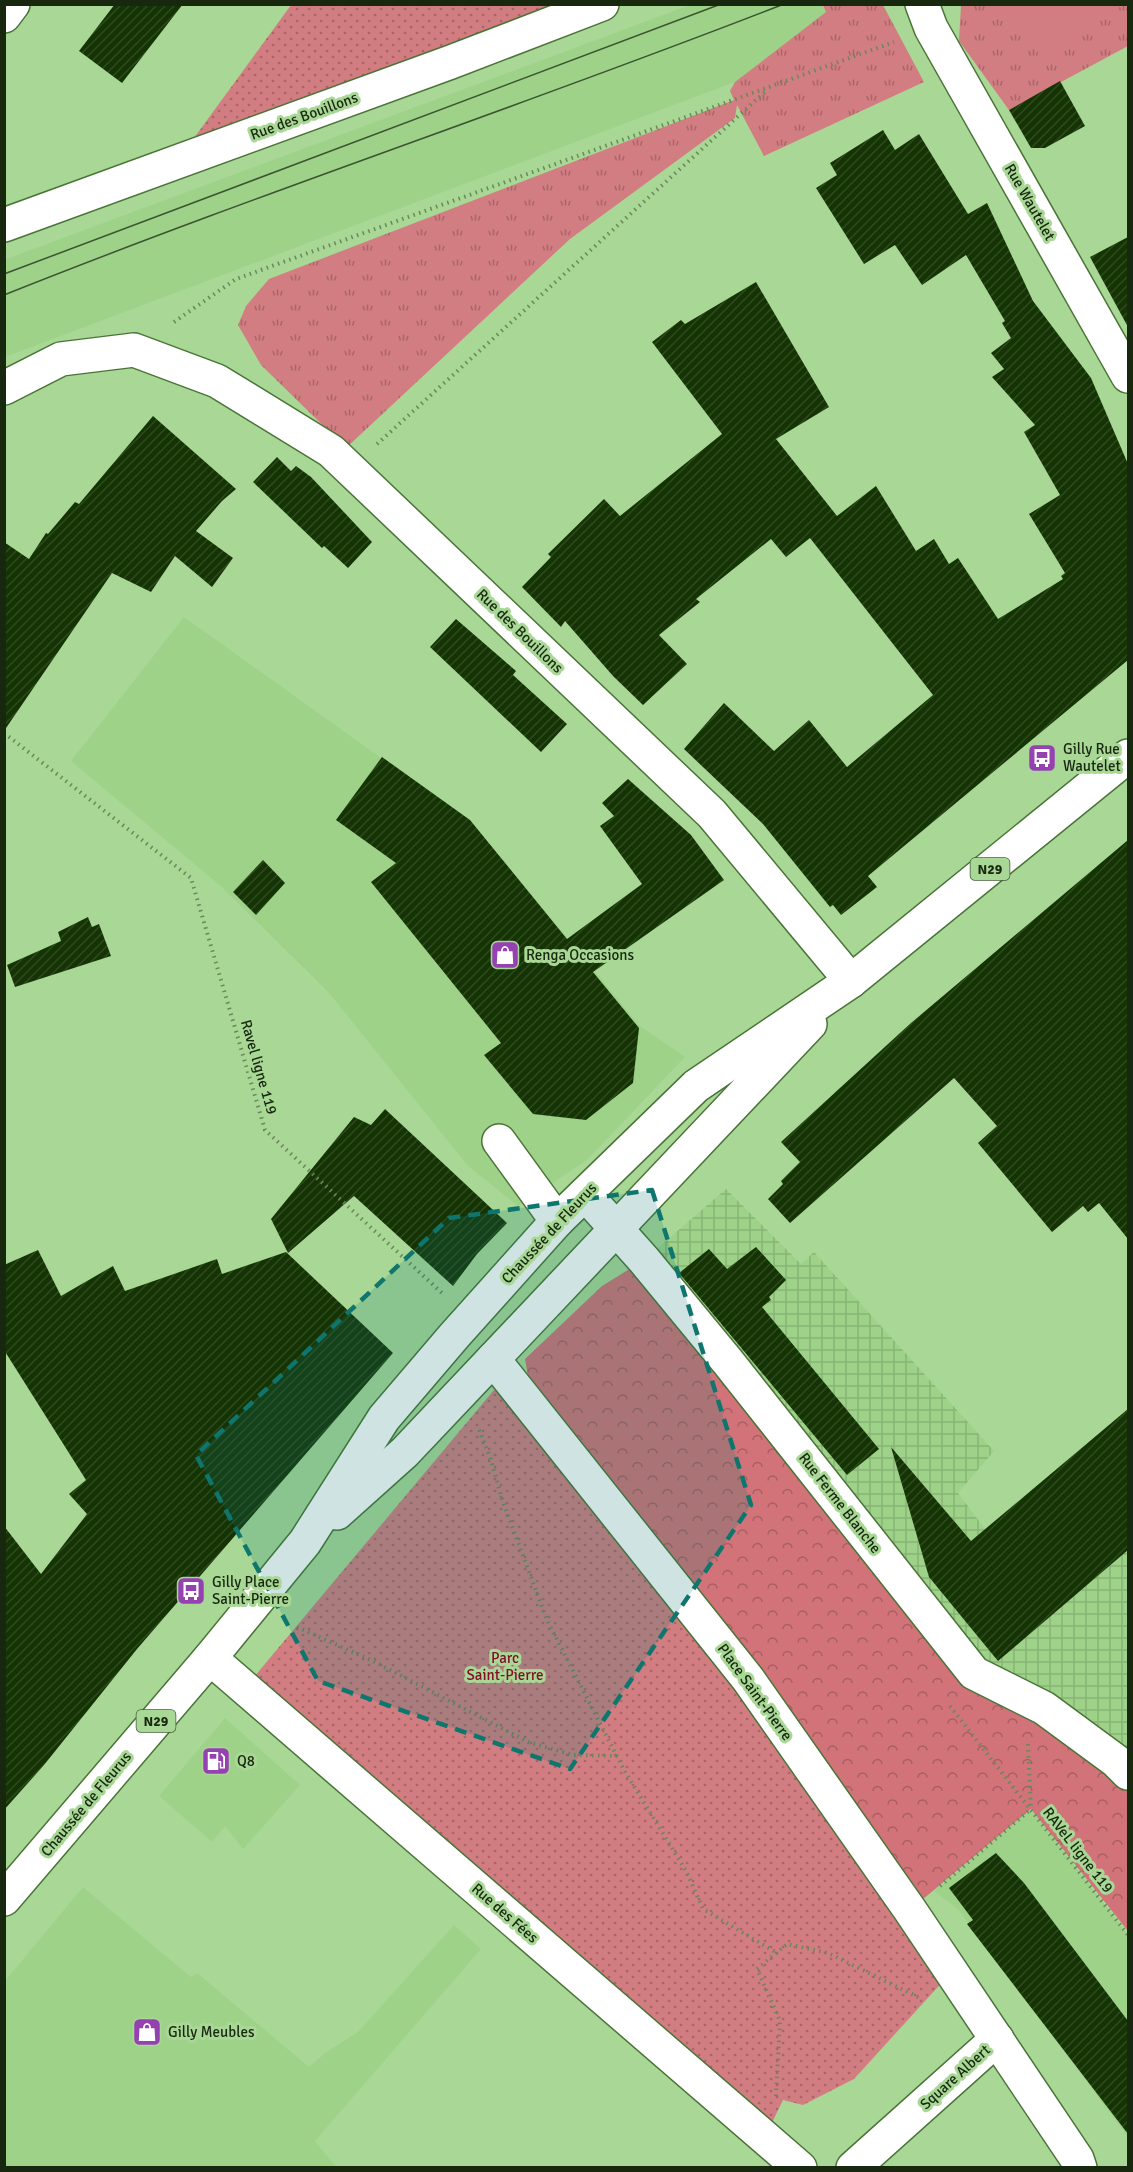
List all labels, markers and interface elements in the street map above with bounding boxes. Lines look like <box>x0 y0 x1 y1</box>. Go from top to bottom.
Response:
street label: Rue des Bouillons <box>248 88 361 144</box>
street label: Rue Wautelet <box>1001 161 1059 243</box>
street label: Rue des Bouillons <box>473 585 567 677</box>
place label: Gilly Rue Wautelet <box>1063 740 1121 775</box>
bus stop icon: Gilly Rue Wautelet <box>1026 742 1058 774</box>
road number: N29 <box>970 858 1010 880</box>
shop icon: Renga Occasions <box>489 939 521 971</box>
place label: Renga Occasions <box>526 946 634 964</box>
street label: Ravel ligne 119 <box>237 1018 281 1116</box>
street label: Chaussée de Fleurus <box>498 1179 601 1287</box>
street label: Rue Ferme Blanche <box>795 1449 885 1557</box>
place label: Gilly Place Saint-Pierre <box>212 1573 289 1608</box>
bus stop icon: Gilly Place Saint-Pierre <box>175 1575 207 1607</box>
street label: Place Saint-Pierre <box>714 1640 796 1744</box>
park label: Parc Saint-Pierre <box>466 1649 544 1684</box>
road number: N29 <box>136 1710 176 1732</box>
fuel station icon: Q8 <box>200 1745 232 1777</box>
street label: Chaussée de Fleurus <box>37 1748 135 1860</box>
place label: Q8 <box>237 1752 255 1770</box>
street label: RAVeL ligne 119 <box>1039 1804 1117 1896</box>
street label: Rue des Fées <box>468 1879 542 1947</box>
shop icon: Gilly Meubles <box>131 2016 163 2048</box>
place label: Gilly Meubles <box>168 2023 255 2041</box>
street label: Square Albert <box>916 2041 994 2113</box>

